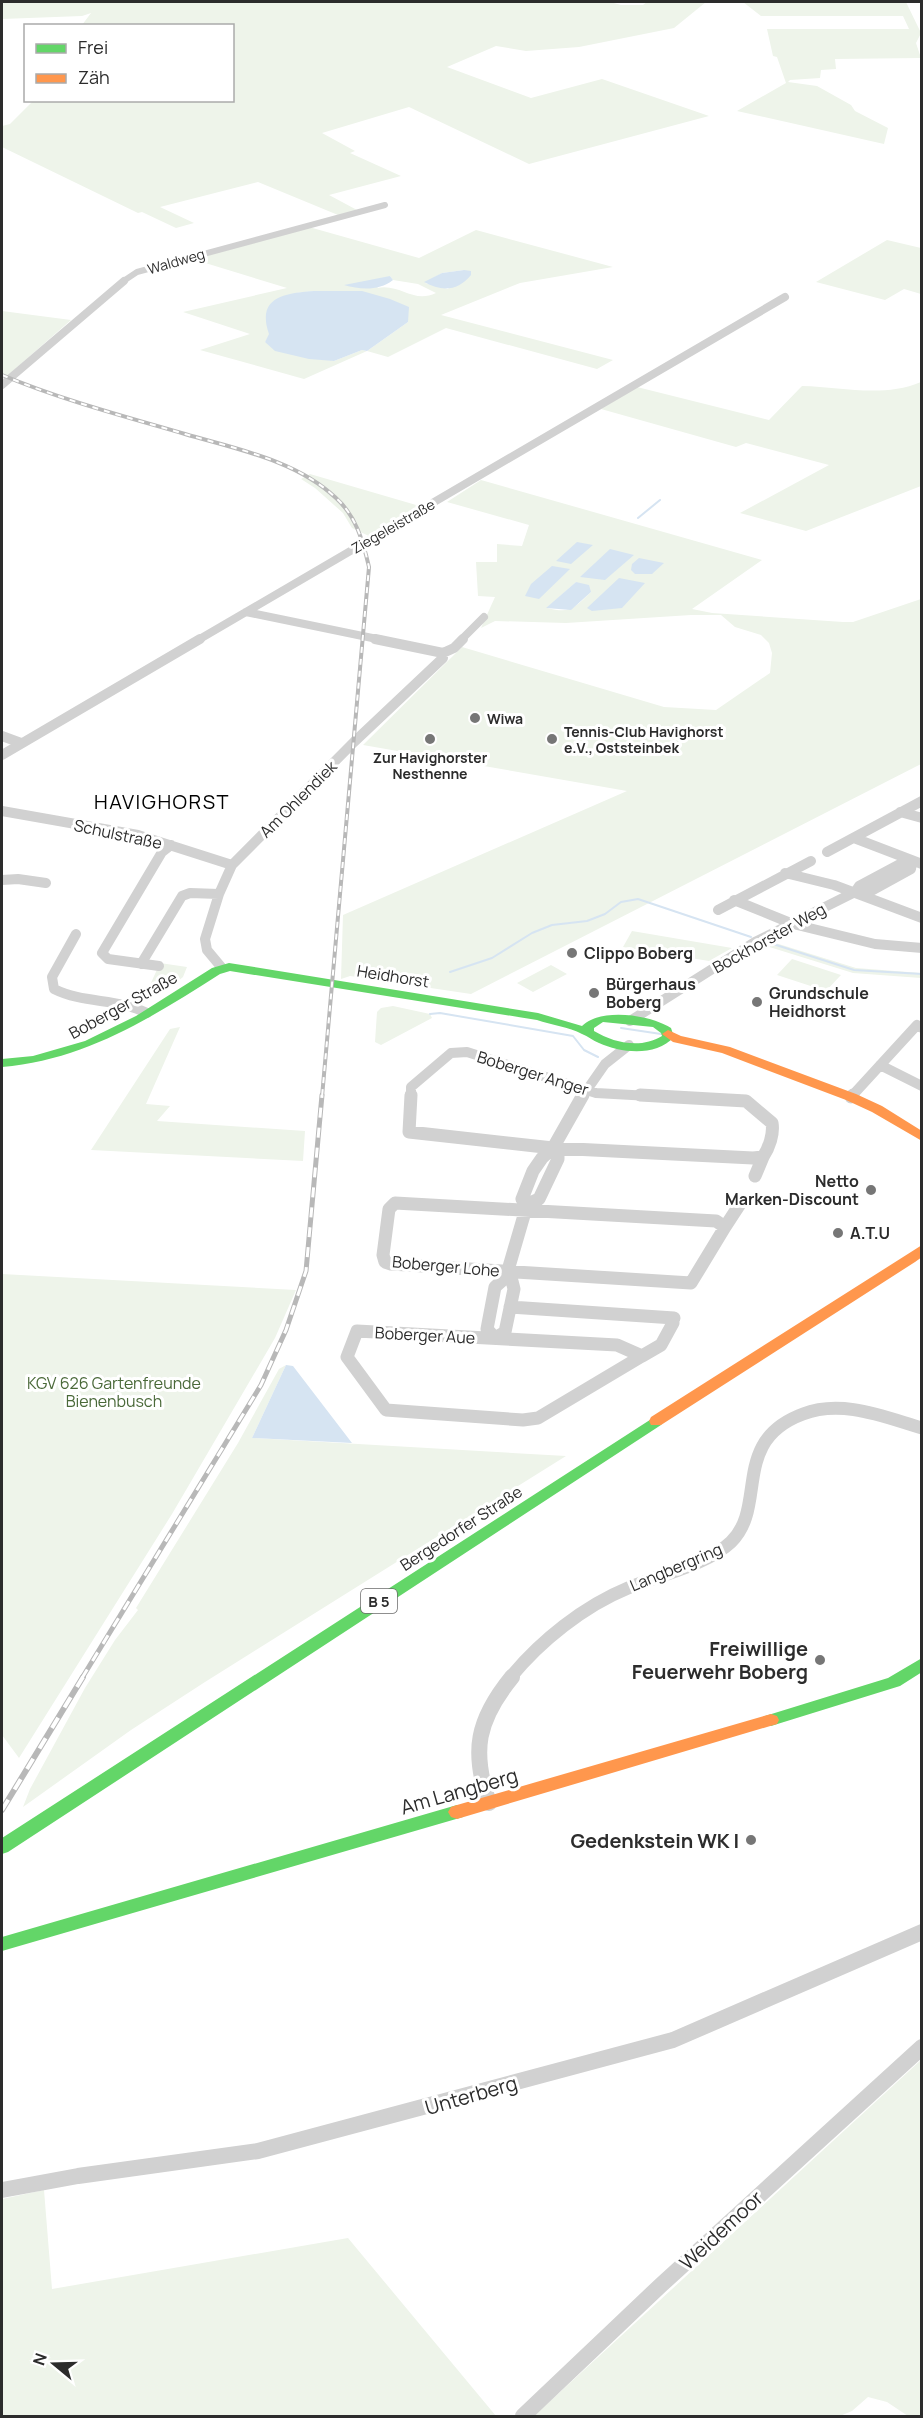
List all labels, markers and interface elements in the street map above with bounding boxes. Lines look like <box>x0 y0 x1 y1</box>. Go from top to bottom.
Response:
legend <box>24 24 234 102</box>
text: Frei <box>78 35 108 59</box>
text: Zäh <box>78 65 110 89</box>
street label: Waldweg <box>145 244 207 278</box>
street label: Ziegeleistraße <box>348 494 438 558</box>
place label: Wiwa <box>487 709 523 728</box>
marker: Wiwa <box>468 711 482 725</box>
place label: Tennis-Club Havighorst e.V., Oststeinbek <box>564 722 723 757</box>
marker: Zur Havighorster Nesthenne <box>423 732 437 746</box>
marker: Tennis-Club Havighorst e.V., Oststeinbek <box>545 732 559 746</box>
place label: Zur Havighorster Nesthenne <box>373 748 488 783</box>
street label: Am Ohlendiek <box>255 755 342 842</box>
district label: HAVIGHORST <box>94 788 230 815</box>
street label: Schulstraße <box>72 814 164 854</box>
street label: Bockhorster Weg <box>709 898 829 978</box>
place label: Clippo Boberg <box>584 942 693 964</box>
marker: Clippo Boberg <box>565 946 579 960</box>
street label: Heidhorst <box>355 959 431 993</box>
street label: Boberger Straße <box>65 966 181 1044</box>
place label: Bürgerhaus Boberg <box>606 973 696 1013</box>
place label: Grundschule Heidhorst <box>769 982 869 1022</box>
marker: Bürgerhaus Boberg <box>587 986 601 1000</box>
marker: Grundschule Heidhorst <box>750 995 764 1009</box>
street label: Boberger Anger <box>475 1046 592 1100</box>
place label: Netto Marken-Discount <box>725 1170 859 1210</box>
marker: Netto Marken-Discount <box>864 1183 878 1197</box>
place label: A.T.U <box>850 1222 890 1244</box>
marker: A.T.U <box>831 1226 845 1240</box>
street label: Boberger Lohe <box>391 1250 501 1282</box>
street label: Boberger Aue <box>374 1321 476 1349</box>
park label: KGV 626 Gartenfreunde Bienenbusch <box>27 1372 201 1412</box>
street label: Bergedorfer Straße <box>396 1480 526 1576</box>
street label: Langbergring <box>626 1538 726 1596</box>
road number: B 5 <box>361 1589 397 1613</box>
place label: Freiwillige Feuerwehr Boberg <box>632 1635 808 1685</box>
marker: Freiwillige Feuerwehr Boberg <box>813 1653 827 1667</box>
street label: Am Langberg <box>397 1761 521 1821</box>
place label: Gedenkstein WK I <box>570 1827 739 1854</box>
marker: Gedenkstein WK I <box>744 1833 758 1847</box>
street label: Unterberg <box>422 2069 520 2121</box>
street label: Weidemoor <box>673 2184 769 2276</box>
north arrow <box>24 2334 84 2394</box>
text: N <box>28 2350 52 2368</box>

